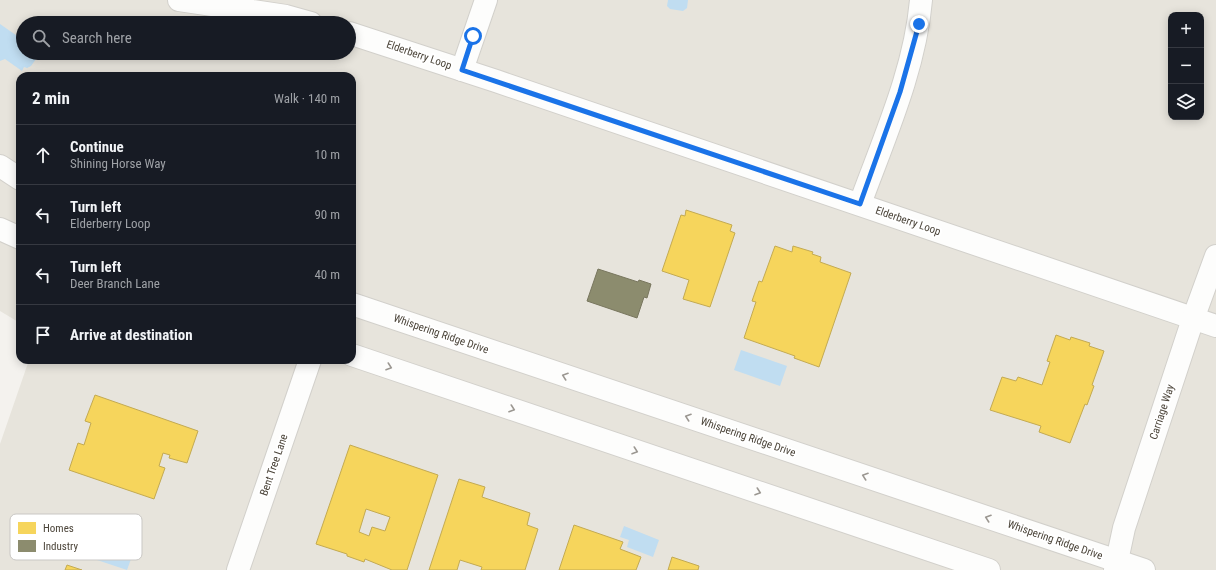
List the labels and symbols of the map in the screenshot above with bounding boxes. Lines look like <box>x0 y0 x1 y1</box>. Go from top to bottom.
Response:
route end <box>910 15 928 33</box>
route start <box>464 27 482 45</box>
street label: Elderberry Loop <box>385 38 453 72</box>
street label: Elderberry Loop <box>874 204 942 238</box>
street label: Whispering Ridge Drive <box>392 312 490 356</box>
one-way arrow <box>385 363 392 371</box>
one-way arrow <box>562 372 569 381</box>
street label: Carriage Way <box>1147 382 1177 441</box>
one-way arrow <box>508 404 515 413</box>
one-way arrow <box>685 413 692 422</box>
street label: Whispering Ridge Drive <box>699 415 797 459</box>
street label: Bent Tree Lane <box>257 432 291 498</box>
one-way arrow <box>632 446 639 454</box>
one-way arrow <box>861 472 868 481</box>
one-way arrow <box>755 487 762 496</box>
legend <box>10 514 142 560</box>
one-way arrow <box>984 514 991 522</box>
street label: Whispering Ridge Drive <box>1006 518 1104 562</box>
text: Homes <box>43 522 74 535</box>
text: Industry <box>43 540 79 553</box>

